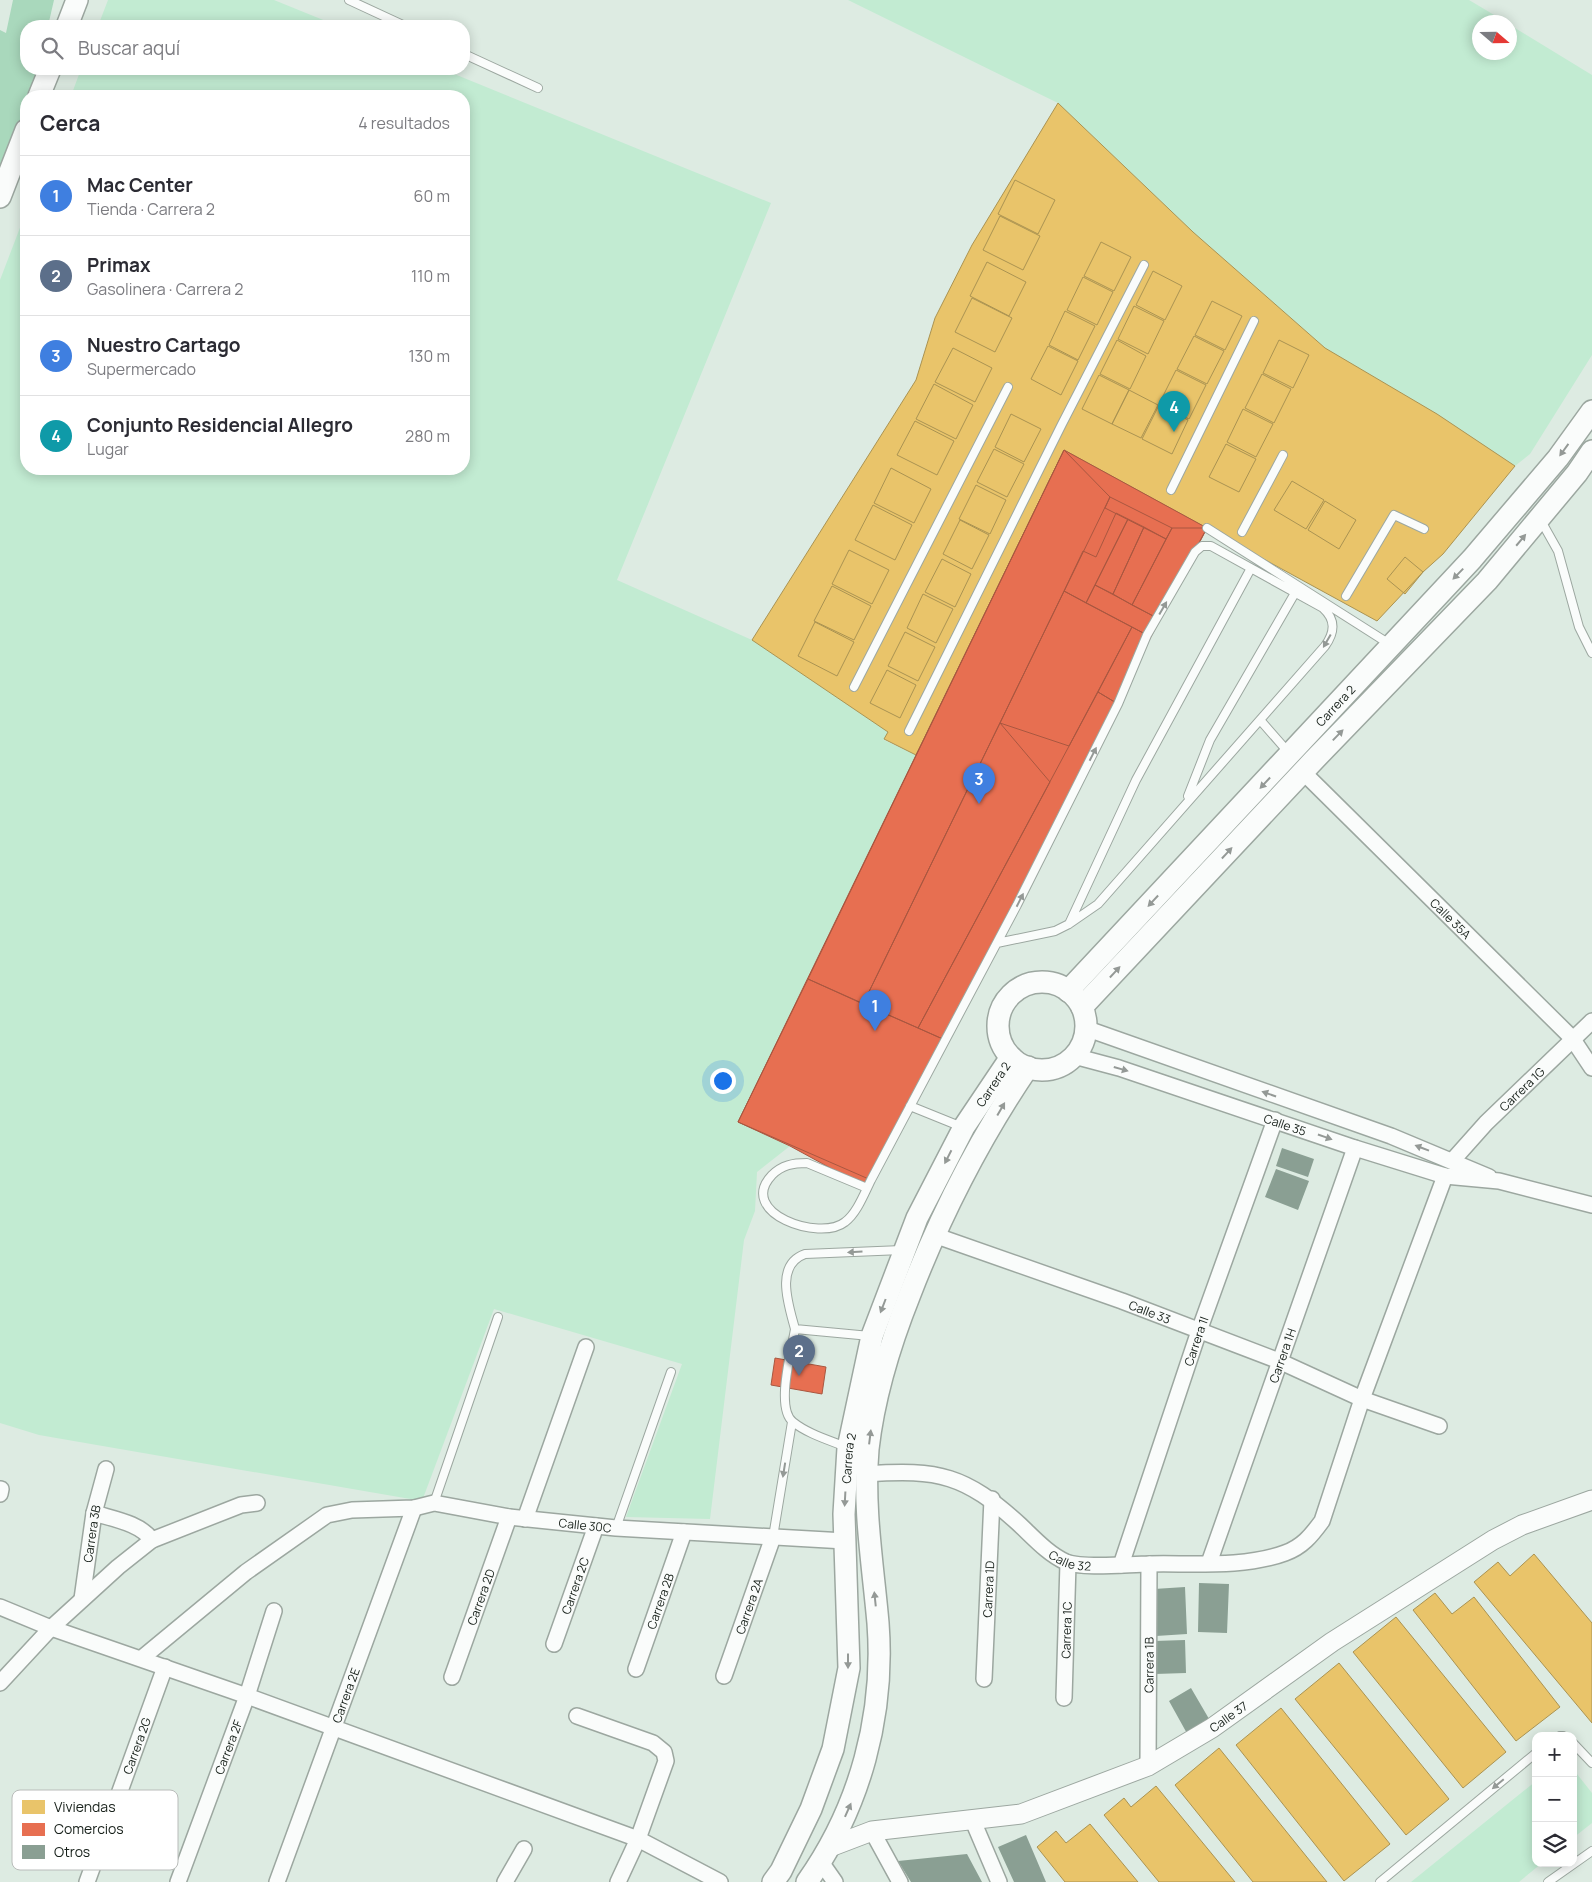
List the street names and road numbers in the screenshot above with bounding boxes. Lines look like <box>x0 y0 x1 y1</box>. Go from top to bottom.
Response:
street label: Carrera 2 <box>1311 681 1359 730</box>
street label: Calle 35A <box>1427 894 1475 943</box>
street label: Carrera 2 <box>972 1058 1014 1110</box>
street label: Carrera 1G <box>1495 1062 1548 1115</box>
street label: Calle 35 <box>1262 1109 1309 1139</box>
street label: Calle 33 <box>1126 1296 1173 1327</box>
street label: Carrera 1I <box>1179 1314 1212 1368</box>
street label: Carrera 1H <box>1265 1326 1299 1385</box>
street label: Carrera 2 <box>837 1431 860 1484</box>
street label: Carrera 3B <box>79 1503 104 1564</box>
street label: Calle 30C <box>558 1514 613 1536</box>
street label: Calle 32 <box>1045 1546 1092 1574</box>
street label: Carrera 2C <box>557 1554 593 1616</box>
street label: Carrera 1D <box>978 1560 998 1618</box>
street label: Carrera 2D <box>463 1566 498 1628</box>
street label: Carrera 2B <box>642 1571 677 1631</box>
street label: Carrera 2A <box>731 1576 766 1636</box>
street label: Carrera 1C <box>1057 1601 1075 1659</box>
street label: Carrera 1B <box>1140 1637 1157 1693</box>
street label: Carrera 2E <box>328 1665 363 1725</box>
street label: Calle 37 <box>1206 1697 1251 1736</box>
street label: Carrera 2G <box>118 1714 155 1776</box>
street label: Carrera 2F <box>210 1717 246 1777</box>

